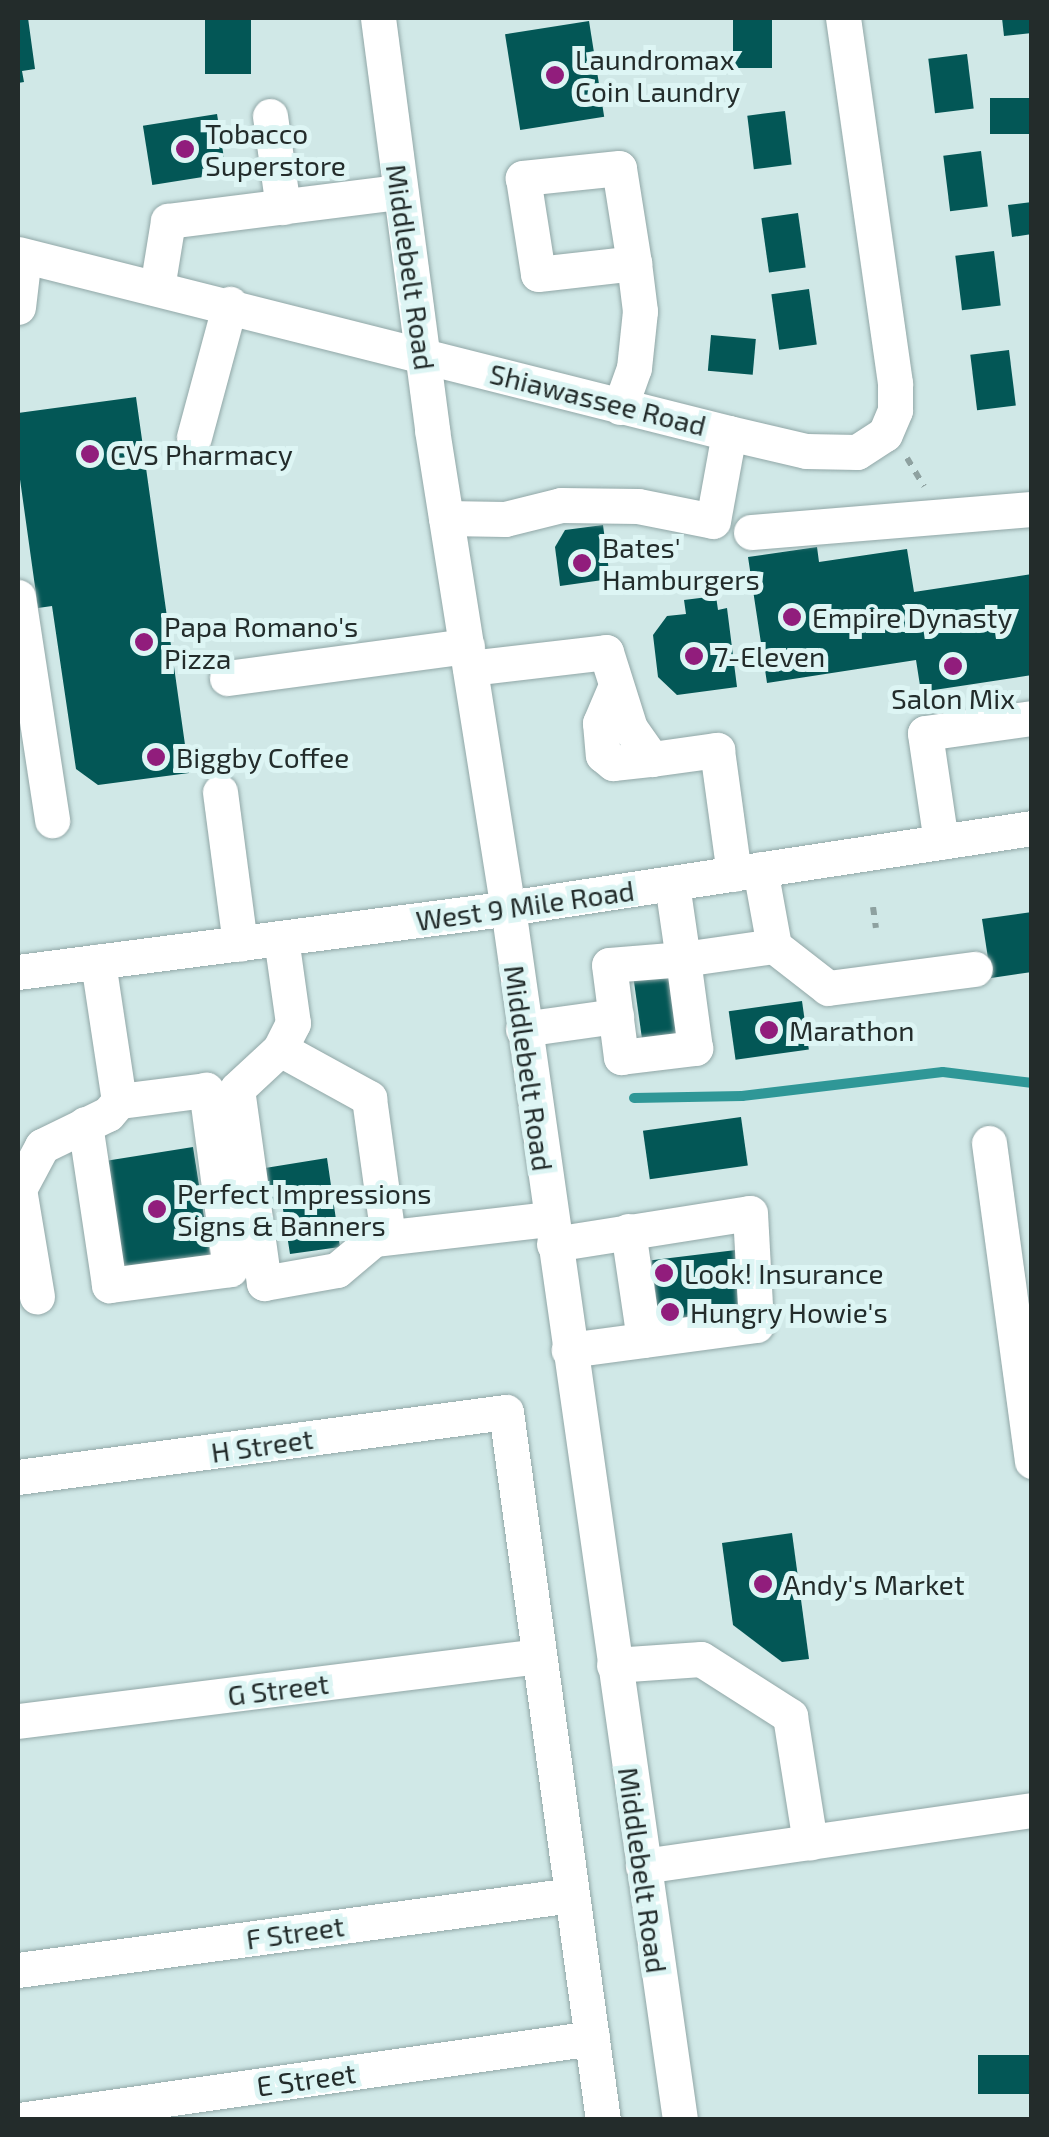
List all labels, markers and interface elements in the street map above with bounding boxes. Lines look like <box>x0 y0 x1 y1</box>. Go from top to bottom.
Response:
place label: Laundromax Coin Laundry <box>575 42 740 108</box>
marker: Laundromax Coin Laundry <box>544 64 566 86</box>
place label: Tobacco Superstore <box>205 116 346 182</box>
marker: Tobacco Superstore <box>174 138 196 160</box>
street label: Middlebelt Road <box>380 162 442 372</box>
street label: Shiawassee Road <box>486 356 710 442</box>
place label: CVS Pharmacy <box>110 437 293 471</box>
marker: CVS Pharmacy <box>79 443 101 465</box>
place label: Bates' Hamburgers <box>602 530 760 596</box>
marker: Bates' Hamburgers <box>571 552 593 574</box>
place label: Empire Dynasty <box>812 600 1012 634</box>
marker: Empire Dynasty <box>781 606 803 628</box>
place label: Papa Romano's Pizza <box>164 609 358 675</box>
marker: Papa Romano's Pizza <box>133 631 155 653</box>
place label: 7-Eleven <box>714 639 825 673</box>
marker: 7-Eleven <box>683 645 705 667</box>
marker: Salon Mix <box>942 655 964 677</box>
place label: Salon Mix <box>891 681 1015 715</box>
place label: Biggby Coffee <box>176 740 350 774</box>
marker: Biggby Coffee <box>145 746 167 768</box>
street label: West 9 Mile Road <box>414 873 636 937</box>
street label: Middlebelt Road <box>498 963 560 1173</box>
place label: Marathon <box>789 1013 915 1047</box>
marker: Marathon <box>758 1019 780 1041</box>
place label: Perfect Impressions Signs & Banners <box>177 1176 431 1242</box>
marker: Perfect Impressions Signs & Banners <box>146 1198 168 1220</box>
place label: Look! Insurance <box>684 1256 883 1290</box>
marker: Look! Insurance <box>653 1262 675 1284</box>
place label: Hungry Howie's <box>690 1295 888 1329</box>
marker: Hungry Howie's <box>659 1301 681 1323</box>
street label: H Street <box>209 1421 315 1469</box>
place label: Andy's Market <box>783 1567 965 1601</box>
marker: Andy's Market <box>752 1573 774 1595</box>
street label: G Street <box>226 1666 330 1712</box>
street label: Middlebelt Road <box>612 1765 674 1975</box>
street label: F Street <box>244 1908 346 1956</box>
street label: E Street <box>254 2055 358 2103</box>

